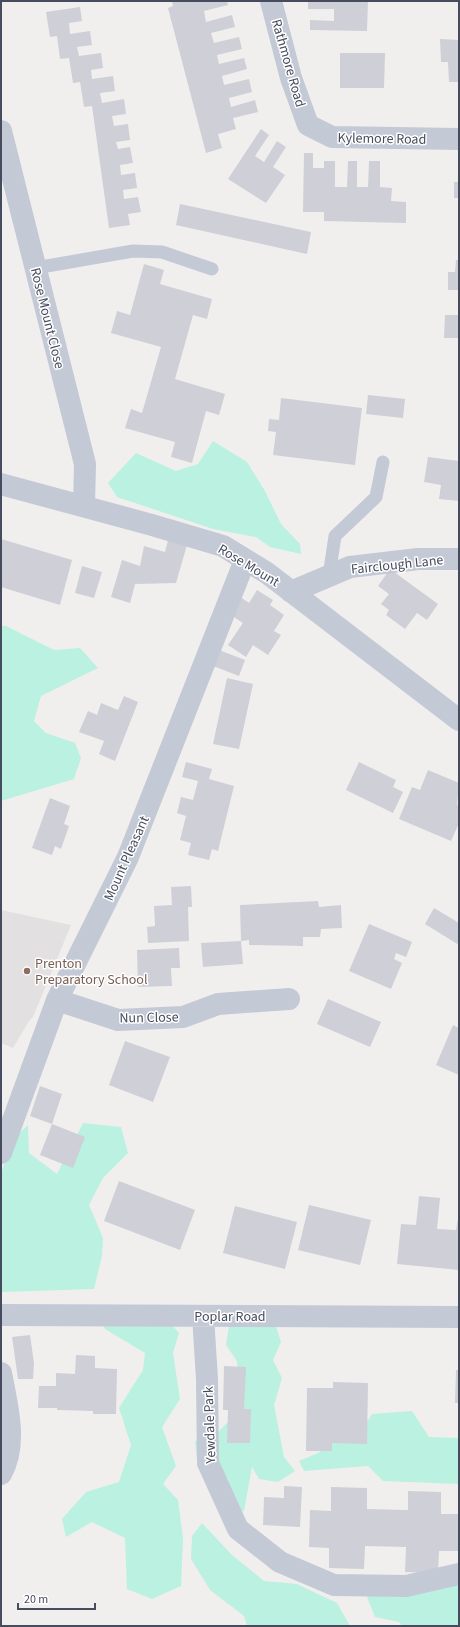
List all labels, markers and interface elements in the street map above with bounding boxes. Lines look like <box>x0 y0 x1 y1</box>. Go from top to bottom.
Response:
street label: Rathmore Road <box>266 17 310 110</box>
street label: Kylemore Road <box>338 128 426 150</box>
street label: Rose Mount Close <box>25 266 69 371</box>
street label: Rose Mount <box>214 540 283 592</box>
street label: Fairclough Lane <box>350 550 444 580</box>
street label: Mount Pleasant <box>99 812 155 904</box>
place label: Prenton Preparatory School <box>35 954 148 990</box>
marker: Prenton Preparatory School <box>22 966 32 976</box>
street label: Nun Close <box>119 1007 179 1029</box>
street label: Poplar Road <box>194 1307 266 1327</box>
street label: Yewdale Park <box>199 1386 221 1465</box>
scale bar <box>18 1585 95 1611</box>
text: 20 m <box>24 1591 48 1608</box>

